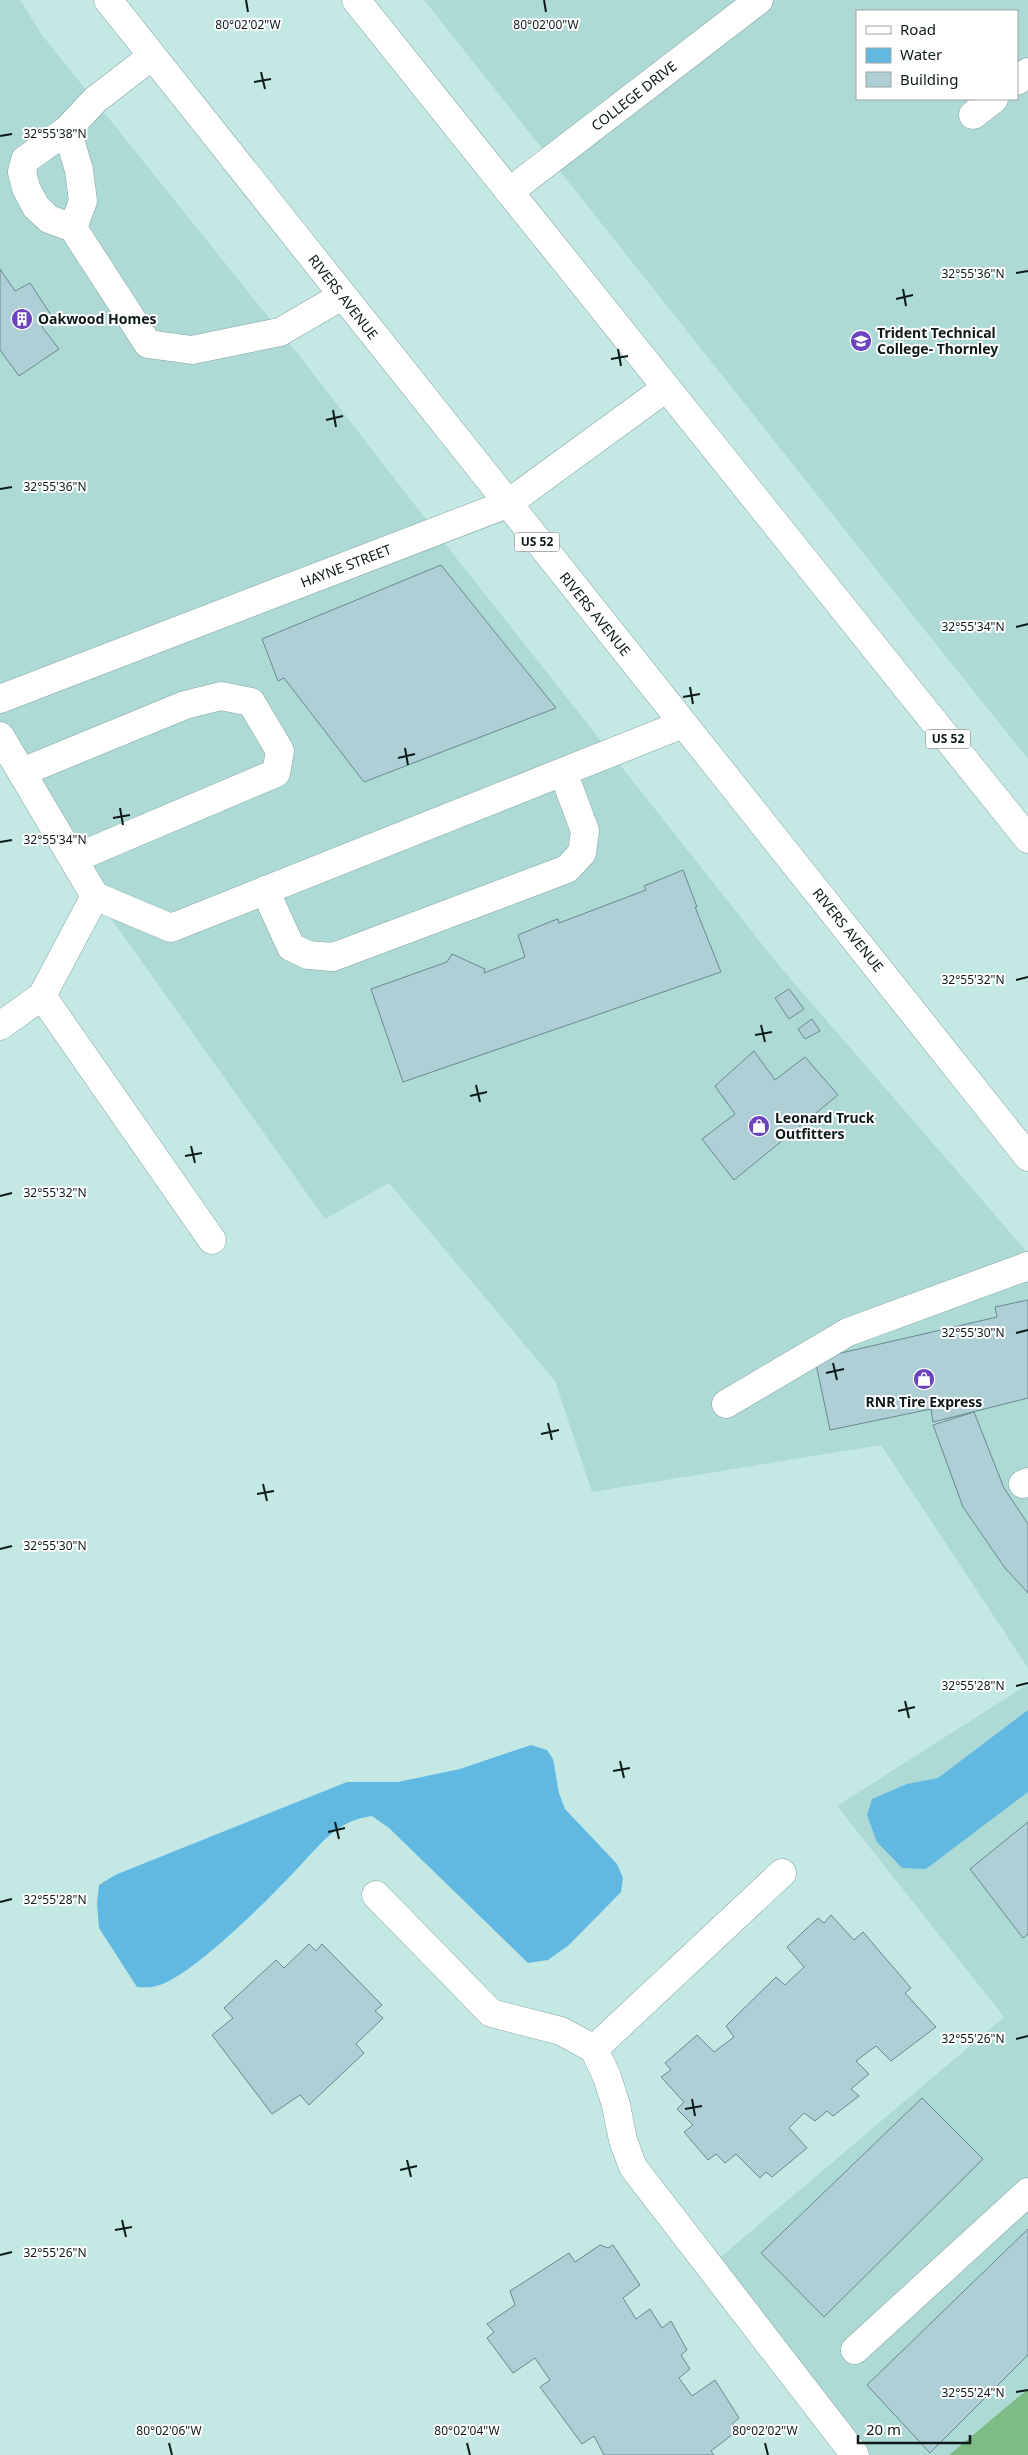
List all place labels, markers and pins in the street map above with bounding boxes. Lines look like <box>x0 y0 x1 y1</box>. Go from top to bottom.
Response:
building icon: Oakwood Homes <box>10 307 34 331</box>
place label: Oakwood Homes <box>38 309 157 328</box>
place label: Trident Technical College- Thornley <box>877 323 998 358</box>
school or university icon: Trident Technical College- Thornley <box>849 329 873 353</box>
place label: Leonard Truck Outfitters <box>775 1108 875 1143</box>
shop icon: Leonard Truck Outfitters <box>747 1114 771 1138</box>
shop icon: RNR Tire Express <box>912 1367 936 1391</box>
place label: RNR Tire Express <box>866 1392 982 1411</box>

